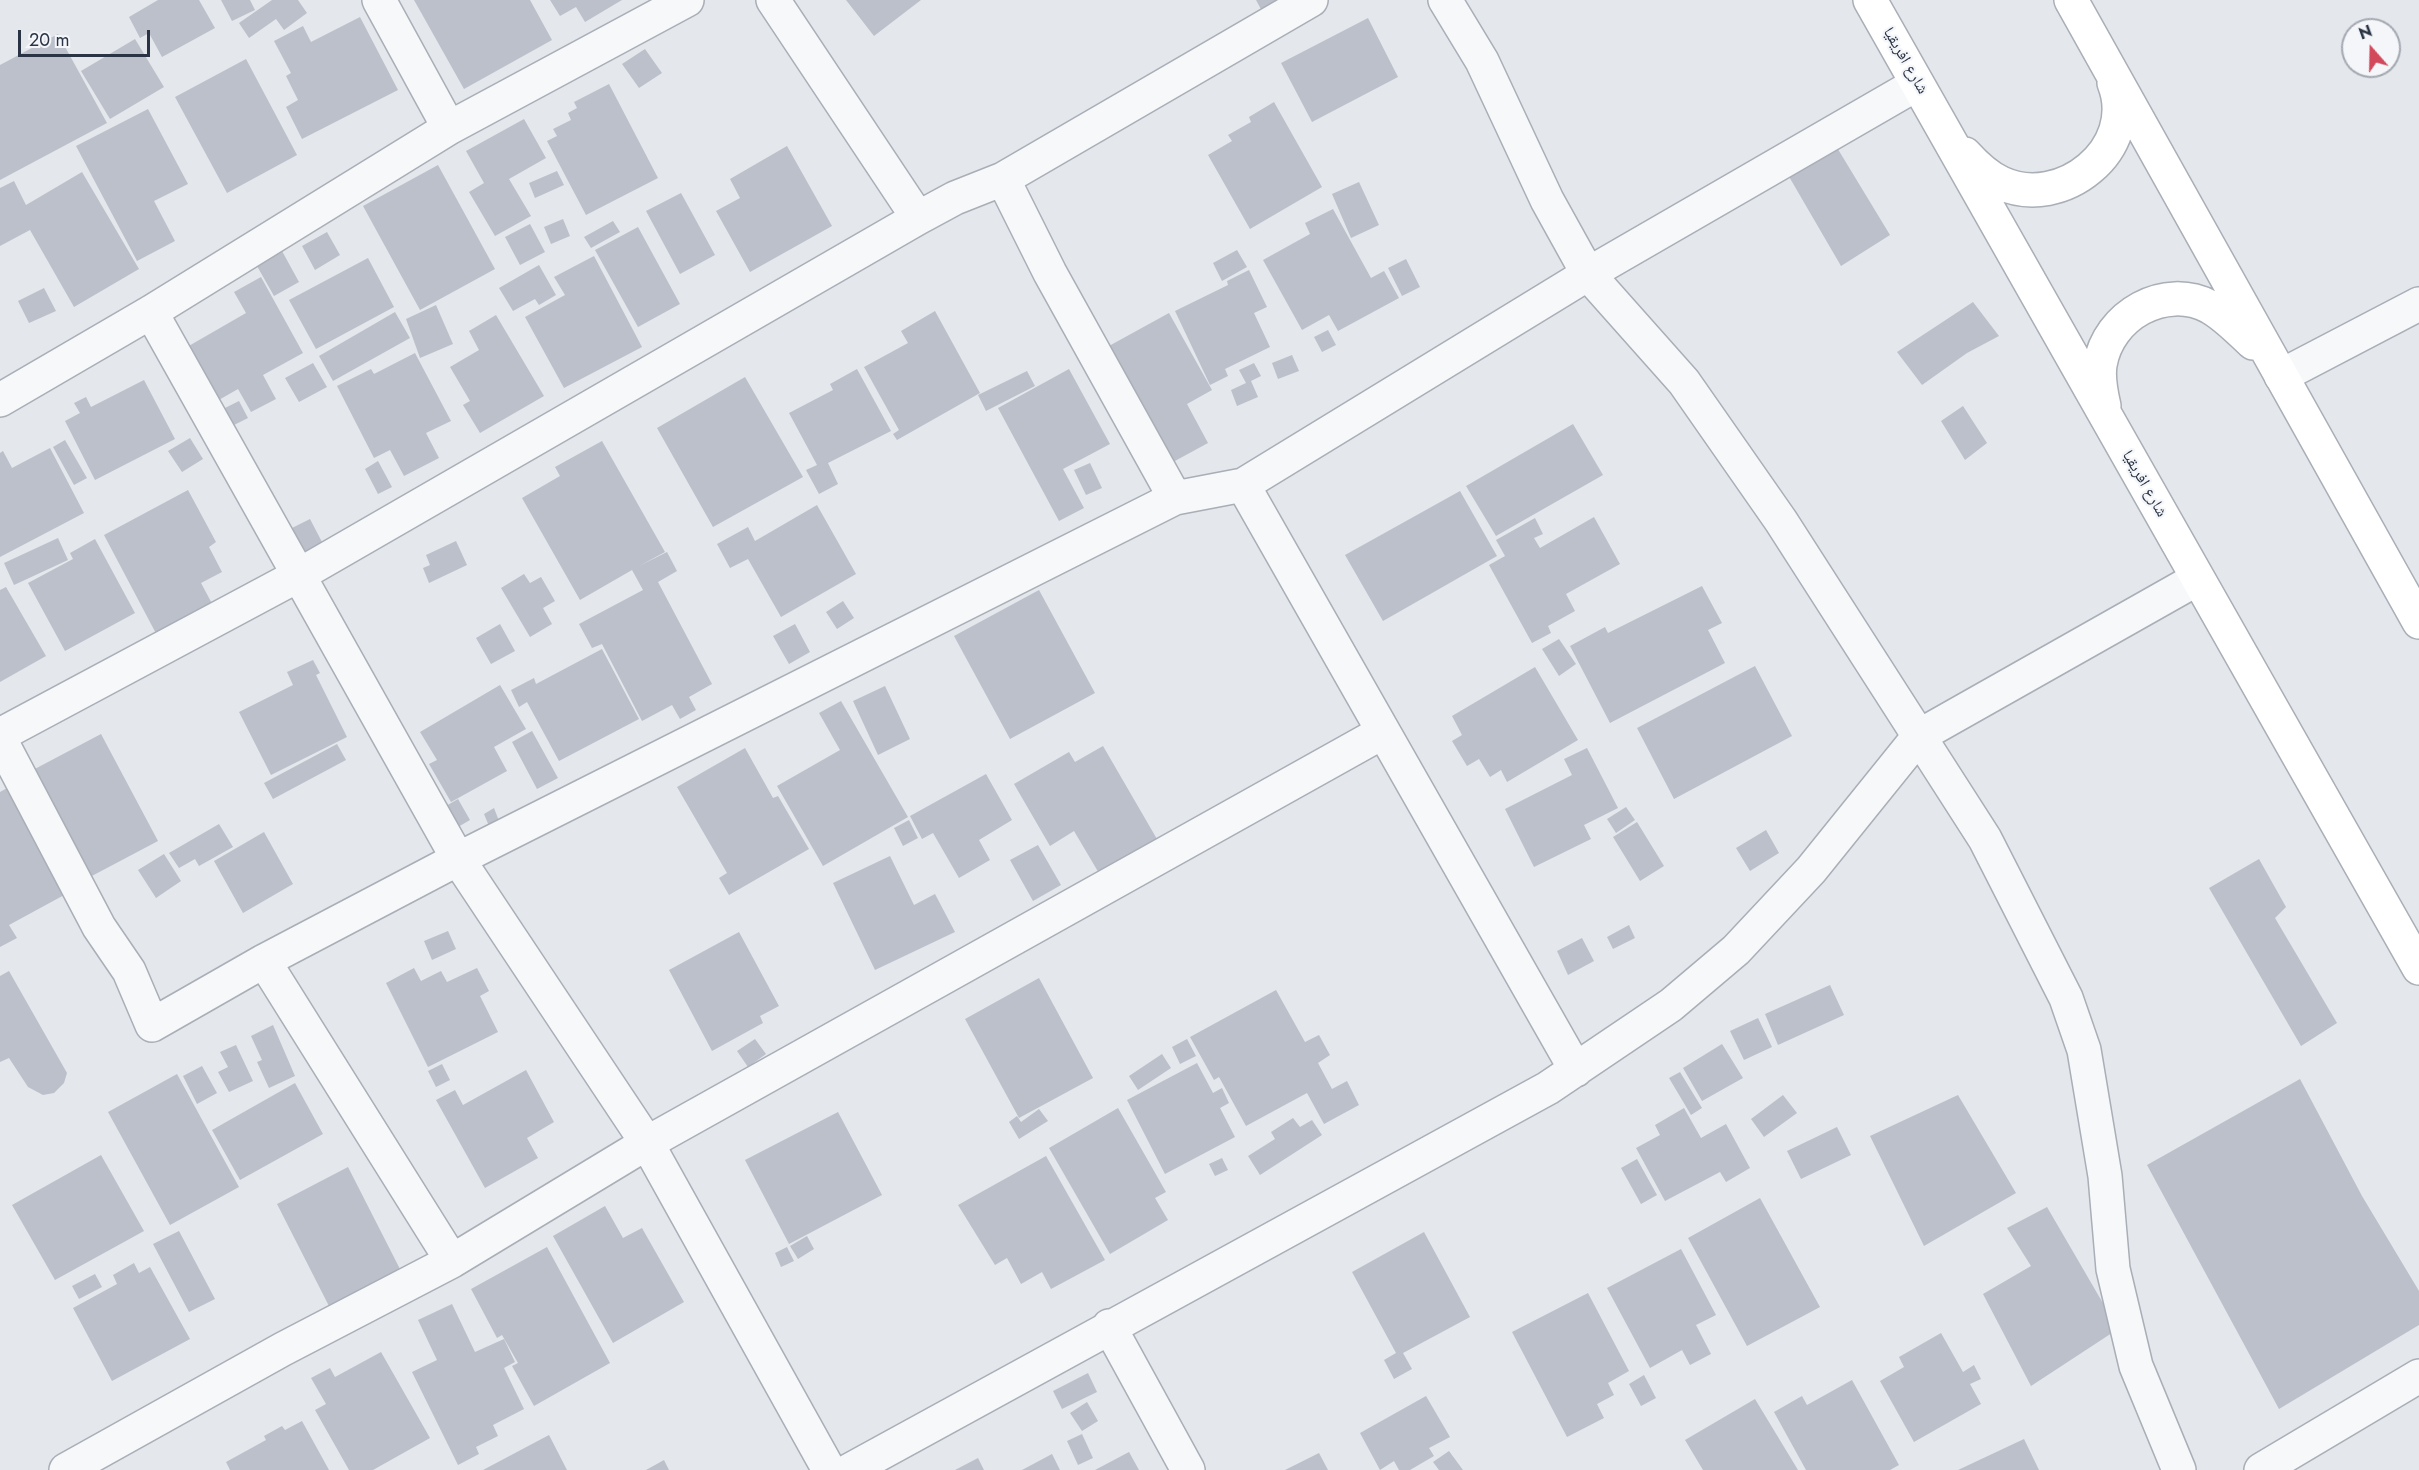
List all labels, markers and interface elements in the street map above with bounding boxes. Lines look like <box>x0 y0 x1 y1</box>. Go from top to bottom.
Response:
scale bar <box>21 18 153 56</box>
north arrow <box>2341 18 2401 78</box>
text: N <box>2355 20 2375 45</box>
street label: شارع افريقيا <box>1878 24 1932 98</box>
text: 20 m <box>29 27 69 53</box>
street label: شارع افريقيا <box>2117 447 2171 521</box>

